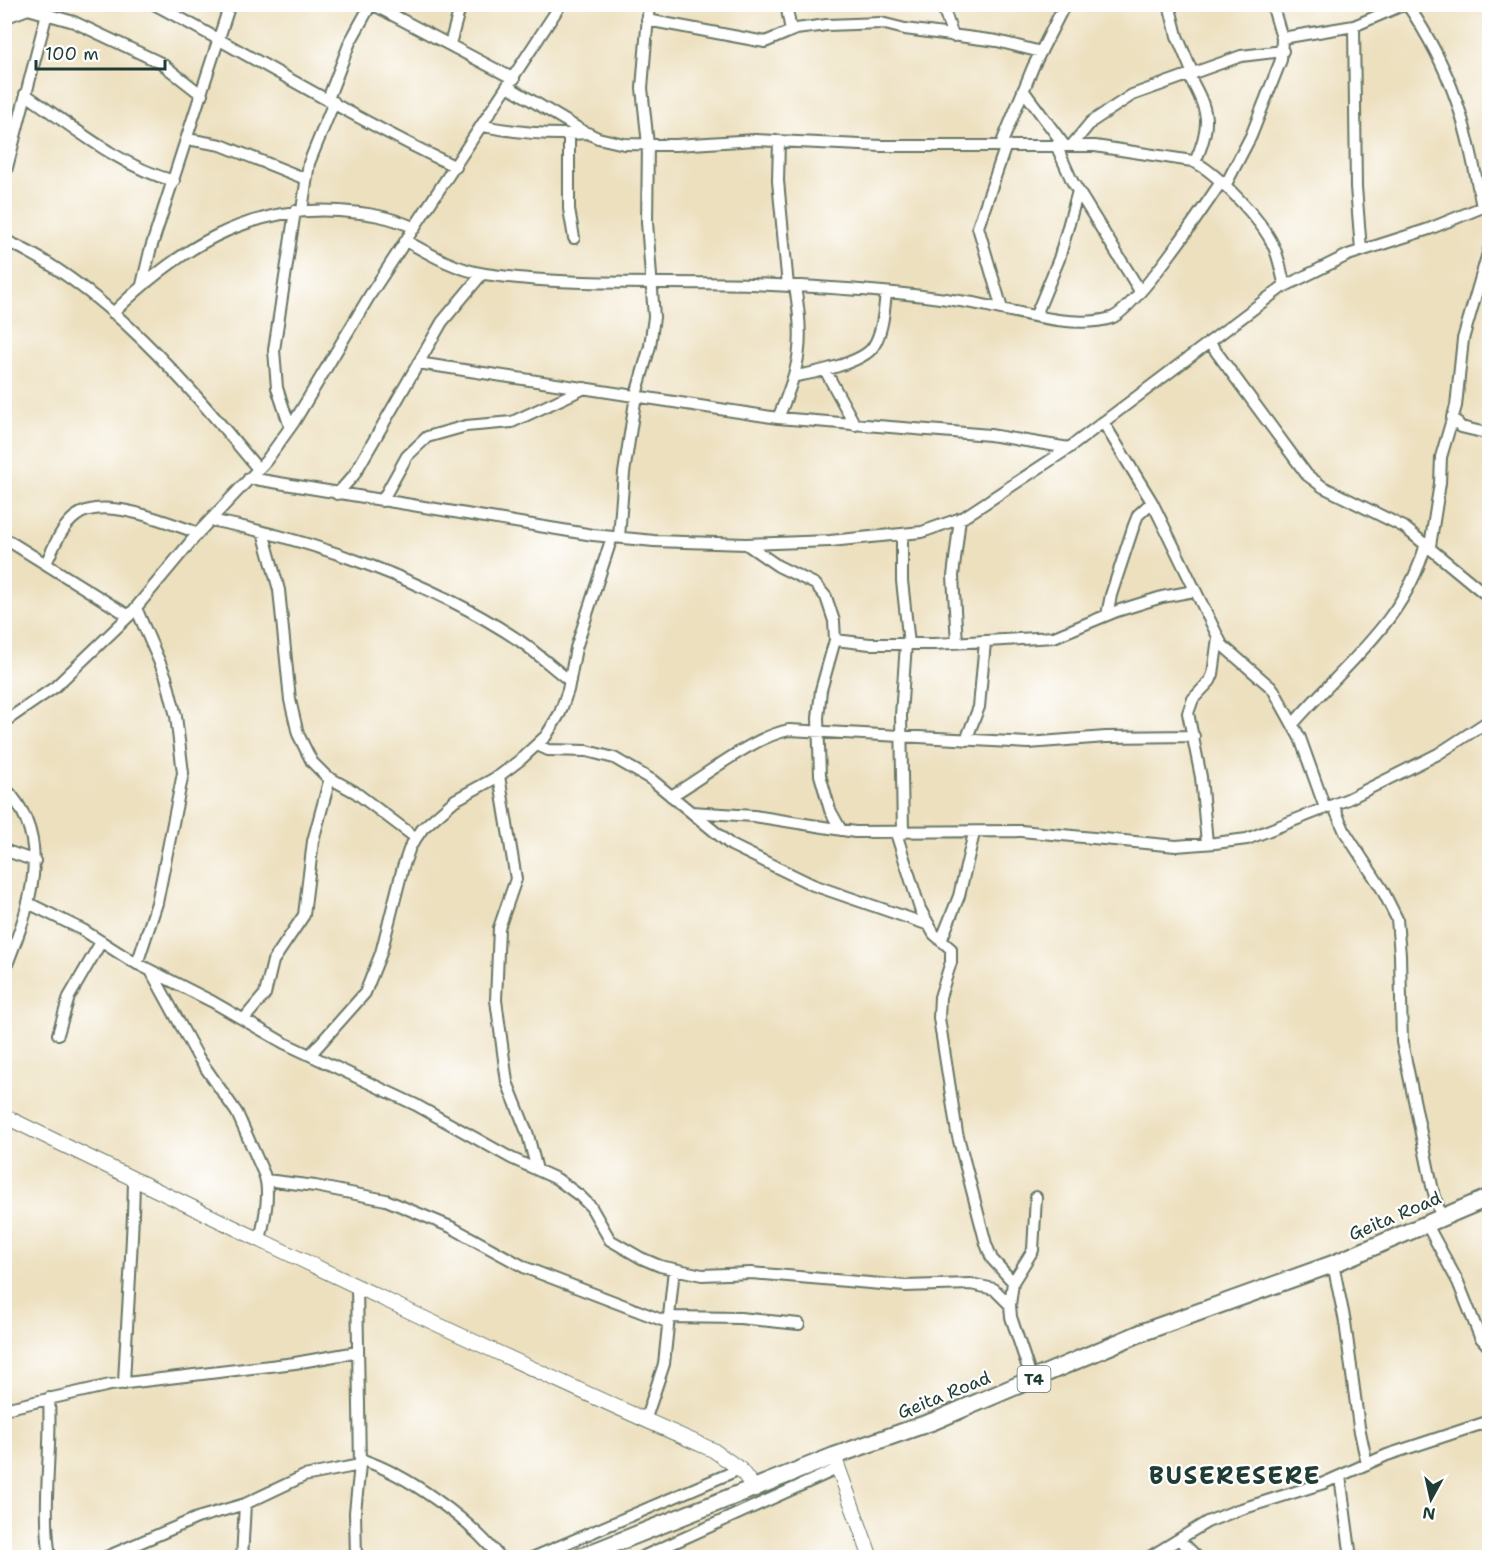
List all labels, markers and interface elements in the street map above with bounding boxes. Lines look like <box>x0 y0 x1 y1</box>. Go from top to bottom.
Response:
scale bar <box>36 33 165 71</box>
text: 100 m <box>45 42 99 66</box>
street label: Geita Road <box>1345 1186 1445 1246</box>
street label: Geita Road <box>894 1365 994 1425</box>
road number: T4 <box>1018 1366 1050 1392</box>
district label: BUSERESERE <box>1149 1460 1321 1492</box>
north arrow <box>1401 1469 1461 1529</box>
text: N <box>1421 1502 1437 1525</box>

